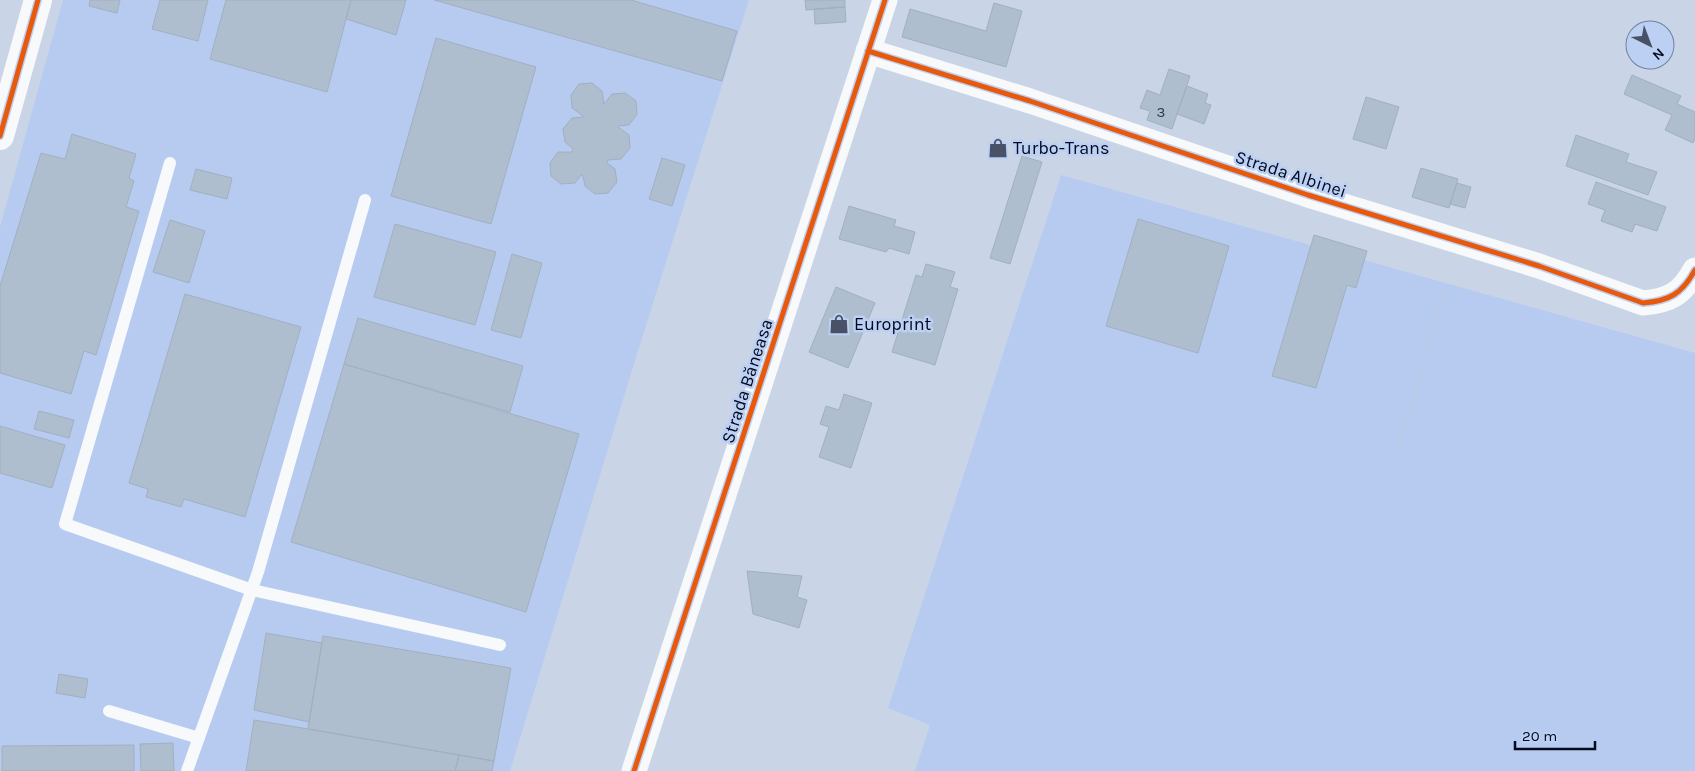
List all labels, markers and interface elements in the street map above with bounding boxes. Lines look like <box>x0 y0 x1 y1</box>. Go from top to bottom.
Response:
north arrow <box>1625 20 1675 70</box>
text: N <box>1649 45 1668 64</box>
house number: 3 <box>1157 103 1165 121</box>
shop icon: Turbo-Trans <box>987 137 1009 159</box>
place label: Turbo-Trans <box>1013 137 1109 159</box>
street label: Strada Albinei <box>1233 146 1349 202</box>
shop icon: Europrint <box>828 313 850 335</box>
place label: Europrint <box>854 313 932 335</box>
street label: Strada Băneasa <box>717 316 777 446</box>
scale bar <box>1515 718 1595 750</box>
text: 20 m <box>1522 727 1557 745</box>

